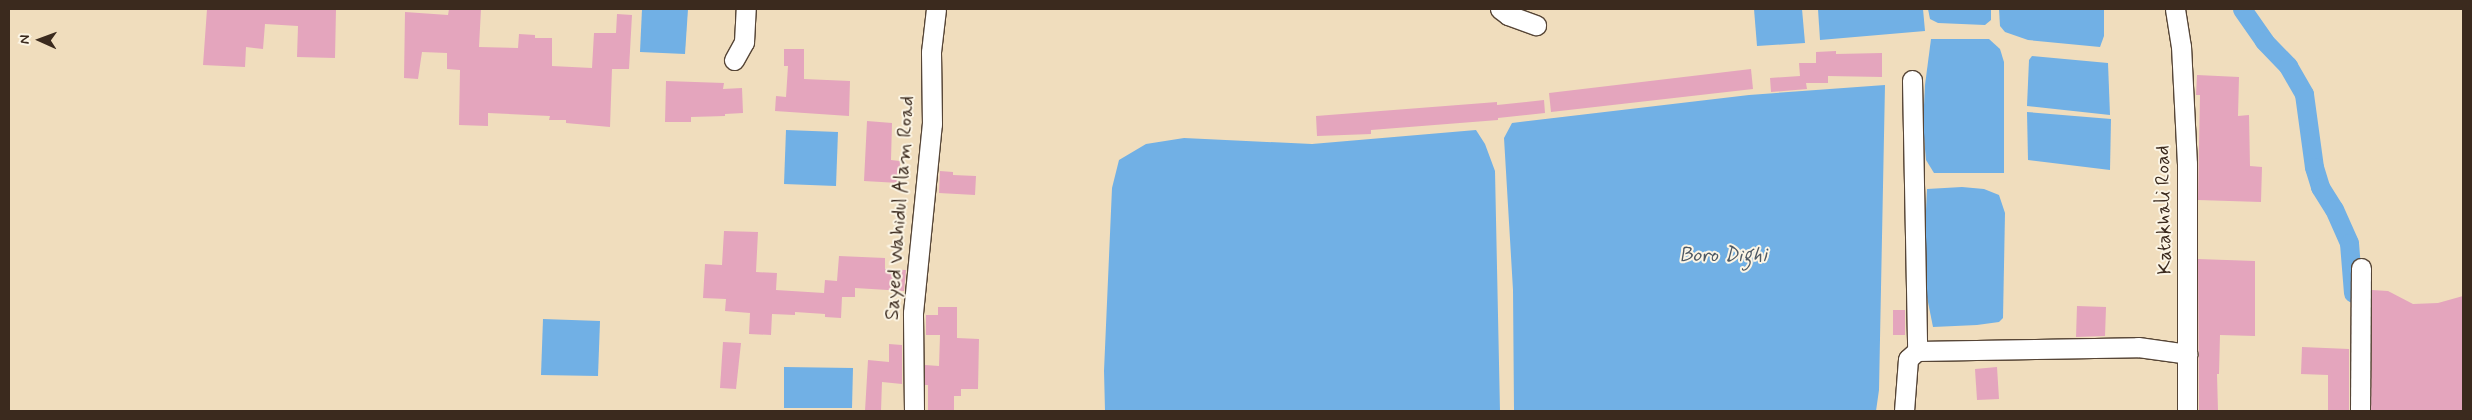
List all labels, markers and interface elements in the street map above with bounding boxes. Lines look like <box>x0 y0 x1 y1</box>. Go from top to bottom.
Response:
north arrow <box>15 15 65 65</box>
text: N <box>16 35 34 44</box>
street label: Sayed Wahidul Alam Road <box>880 95 920 321</box>
street label: Katakhali Road <box>2151 145 2177 275</box>
water label: Boro Dighi <box>1679 242 1767 268</box>

